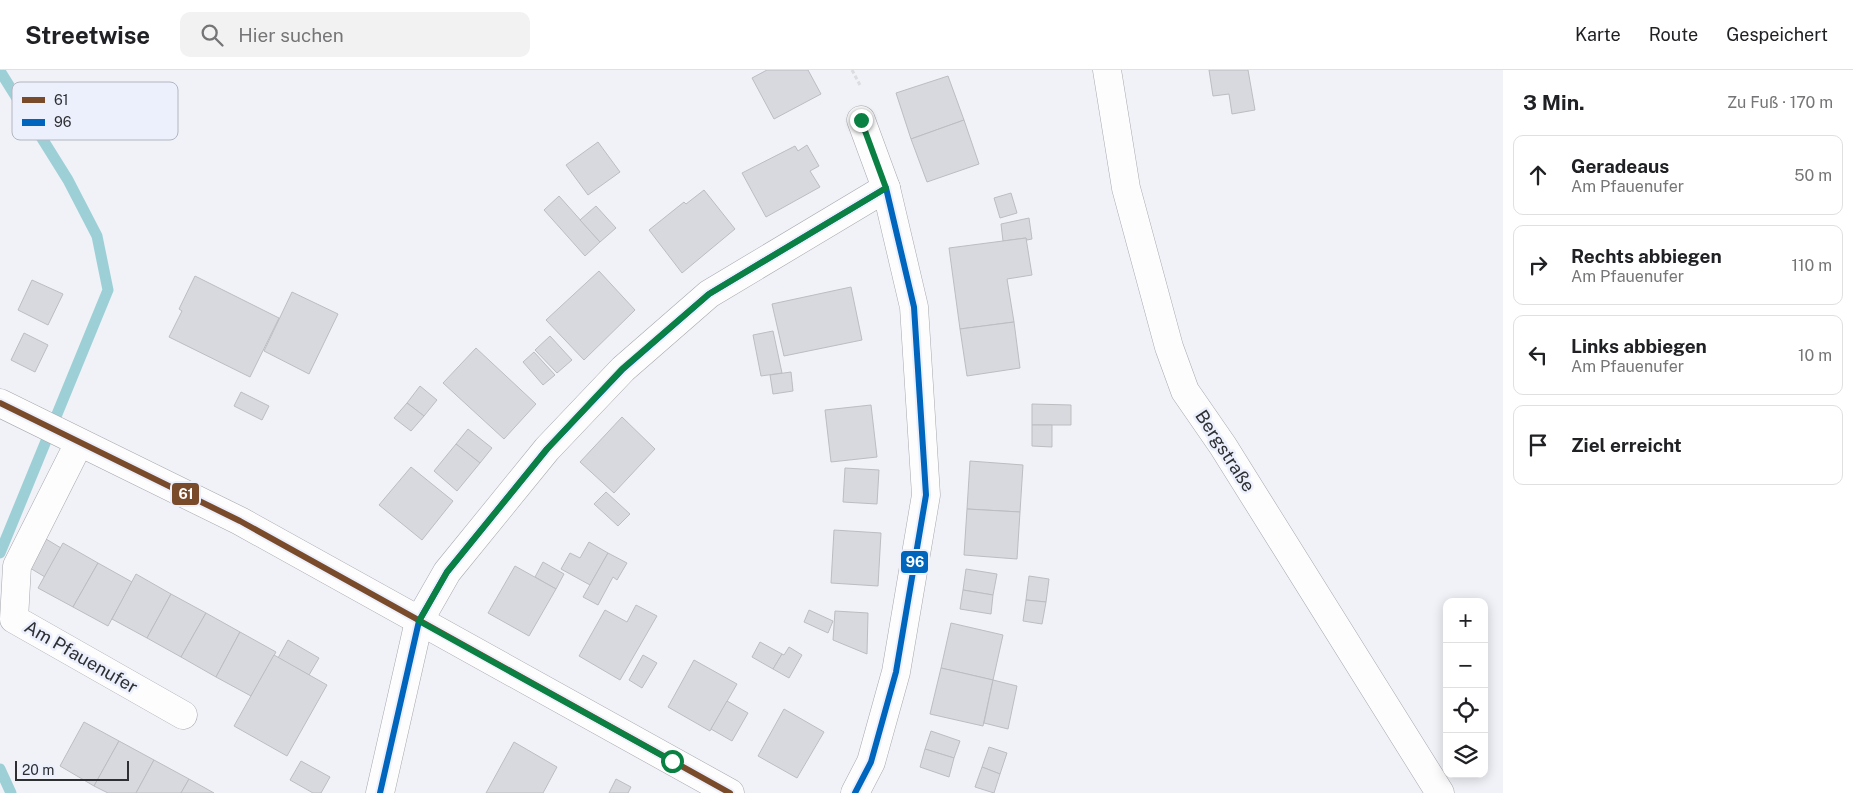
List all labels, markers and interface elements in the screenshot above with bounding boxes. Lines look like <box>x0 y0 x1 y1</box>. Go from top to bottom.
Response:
search box <box>180 12 530 57</box>
text: Streetwise <box>25 21 150 49</box>
icon: search <box>198 21 226 49</box>
text: Hier suchen <box>238 24 344 46</box>
text: Karte <box>1575 24 1621 45</box>
text: Route <box>1649 24 1698 45</box>
text: Gespeichert <box>1726 24 1828 45</box>
legend <box>12 82 178 140</box>
text: 3 Min. <box>1523 90 1585 115</box>
text: 61 <box>54 92 68 108</box>
text: Zu Fuß · 170 m <box>1727 93 1833 112</box>
route end <box>850 109 873 132</box>
text: 96 <box>54 114 72 130</box>
text: Geradeaus <box>1571 155 1669 177</box>
icon: ahead <box>1524 161 1552 189</box>
text: 50 m <box>1794 166 1832 185</box>
text: Am Pfauenufer <box>1571 177 1684 196</box>
text: Rechts abbiegen <box>1571 245 1722 267</box>
icon: right <box>1524 251 1552 279</box>
text: 110 m <box>1791 256 1832 275</box>
text: Am Pfauenufer <box>1571 267 1684 286</box>
text: Links abbiegen <box>1571 335 1707 357</box>
icon: left <box>1524 341 1552 369</box>
text: 10 m <box>1798 346 1832 365</box>
text: Am Pfauenufer <box>1571 357 1684 376</box>
street label: Bergstraße <box>1191 406 1260 496</box>
icon: arrive <box>1524 431 1552 459</box>
text: Ziel erreicht <box>1571 434 1682 456</box>
line badge: 61 <box>171 482 200 506</box>
text: 61 <box>178 486 194 502</box>
line badge: 96 <box>900 550 929 574</box>
text: 96 <box>906 554 924 570</box>
map controls <box>1443 598 1488 778</box>
button: + <box>1443 598 1488 643</box>
street label: Am Pfauenufer <box>21 616 142 697</box>
button: − <box>1443 643 1488 688</box>
button: locate <box>1443 688 1488 733</box>
button: layers <box>1443 733 1488 778</box>
route start <box>661 750 684 773</box>
scale bar <box>15 758 129 781</box>
text: 20 m <box>22 762 54 778</box>

